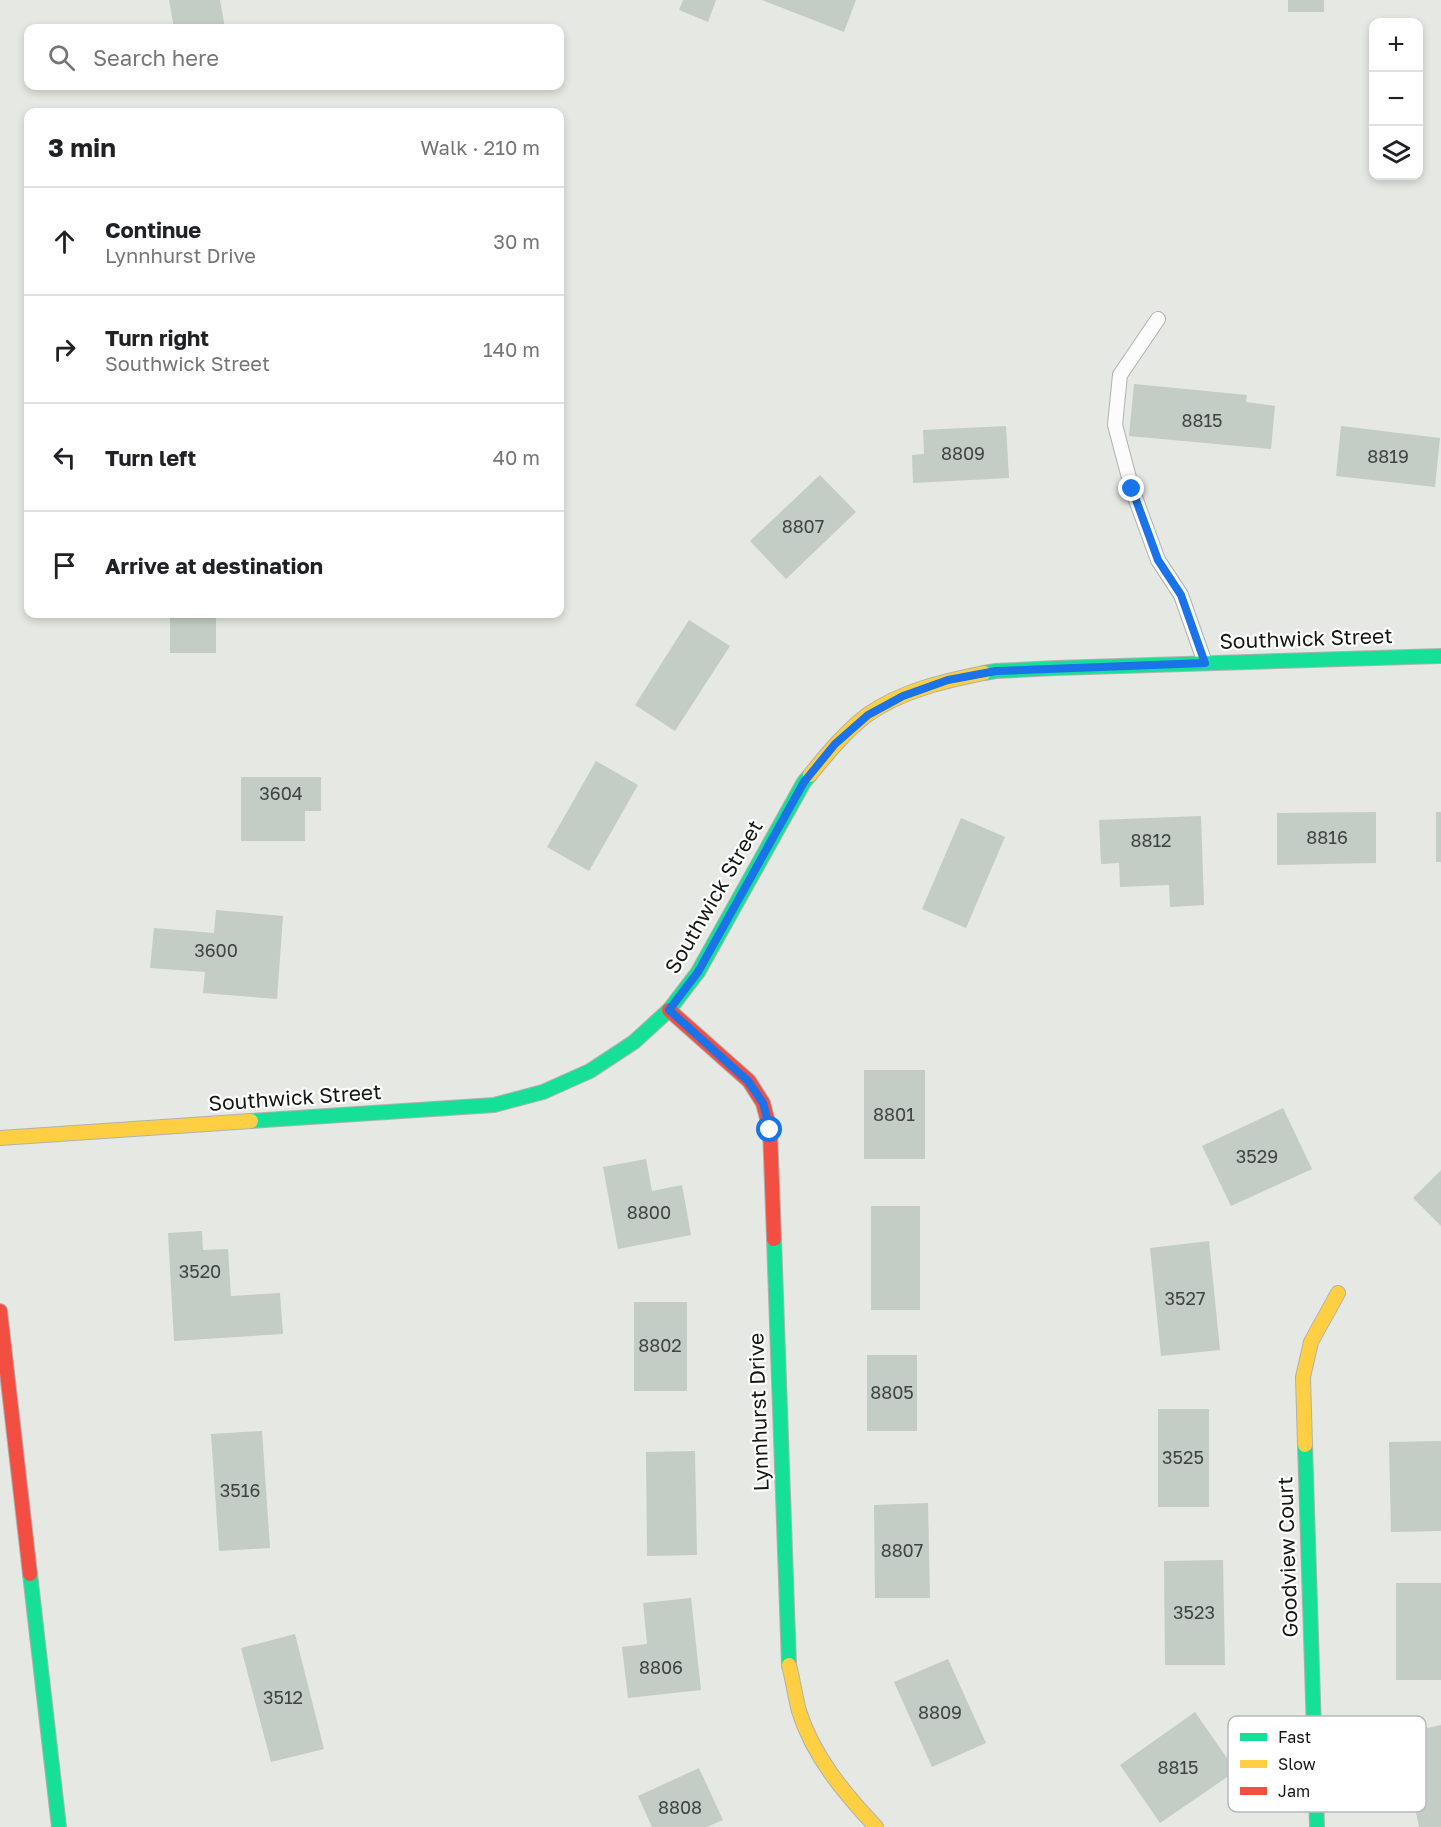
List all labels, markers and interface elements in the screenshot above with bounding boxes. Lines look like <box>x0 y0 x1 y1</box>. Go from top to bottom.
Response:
map controls <box>1369 18 1423 180</box>
button: + <box>1369 18 1423 72</box>
search box <box>24 24 564 90</box>
icon: search <box>45 41 78 74</box>
text: Search here <box>93 44 219 71</box>
button: − <box>1369 72 1423 126</box>
button: layers <box>1369 126 1423 180</box>
text: 3 min <box>48 132 116 163</box>
text: Walk · 210 m <box>420 135 540 159</box>
text: Continue <box>105 216 201 243</box>
icon: ahead <box>48 225 81 258</box>
text: 30 m <box>493 229 540 253</box>
text: Lynnhurst Drive <box>105 243 256 267</box>
text: Turn right <box>105 324 209 351</box>
icon: right <box>48 333 81 366</box>
text: 140 m <box>483 337 540 361</box>
text: Southwick Street <box>105 351 270 375</box>
house number: 8815 <box>1181 409 1223 431</box>
icon: left <box>48 441 81 474</box>
house number: 8809 <box>941 442 985 464</box>
text: Turn left <box>105 444 196 471</box>
text: 40 m <box>493 445 540 469</box>
house number: 8819 <box>1367 445 1409 467</box>
route end <box>1118 475 1144 501</box>
house number: 8807 <box>782 515 824 537</box>
icon: arrive <box>48 549 81 582</box>
text: Arrive at destination <box>105 552 323 579</box>
street label: Southwick Street <box>1219 622 1393 654</box>
house number: 3604 <box>259 782 303 804</box>
street label: Southwick Street <box>659 815 768 978</box>
house number: 8816 <box>1306 826 1348 848</box>
house number: 8812 <box>1130 829 1172 851</box>
house number: 3600 <box>194 939 238 961</box>
street label: Southwick Street <box>208 1078 382 1116</box>
house number: 8801 <box>873 1103 915 1125</box>
route start <box>756 1116 782 1142</box>
house number: 3529 <box>1236 1145 1278 1167</box>
house number: 8800 <box>627 1201 671 1223</box>
house number: 3520 <box>179 1260 221 1282</box>
house number: 3527 <box>1165 1287 1205 1309</box>
street label: Lynnhurst Drive <box>742 1332 774 1492</box>
house number: 8802 <box>638 1334 682 1356</box>
house number: 8805 <box>870 1381 914 1403</box>
house number: 3525 <box>1162 1446 1204 1468</box>
street label: Goodview Court <box>1271 1476 1303 1638</box>
house number: 3516 <box>220 1479 260 1501</box>
house number: 8807 <box>881 1539 923 1561</box>
house number: 3523 <box>1173 1601 1215 1623</box>
house number: 8806 <box>639 1656 683 1678</box>
house number: 3512 <box>263 1686 303 1708</box>
house number: 8809 <box>918 1701 962 1723</box>
legend <box>1228 1716 1426 1812</box>
text: Fast <box>1278 1727 1311 1747</box>
text: Slow <box>1278 1754 1316 1774</box>
house number: 8815 <box>1157 1756 1199 1778</box>
text: Jam <box>1278 1781 1310 1801</box>
house number: 8808 <box>658 1796 702 1818</box>

